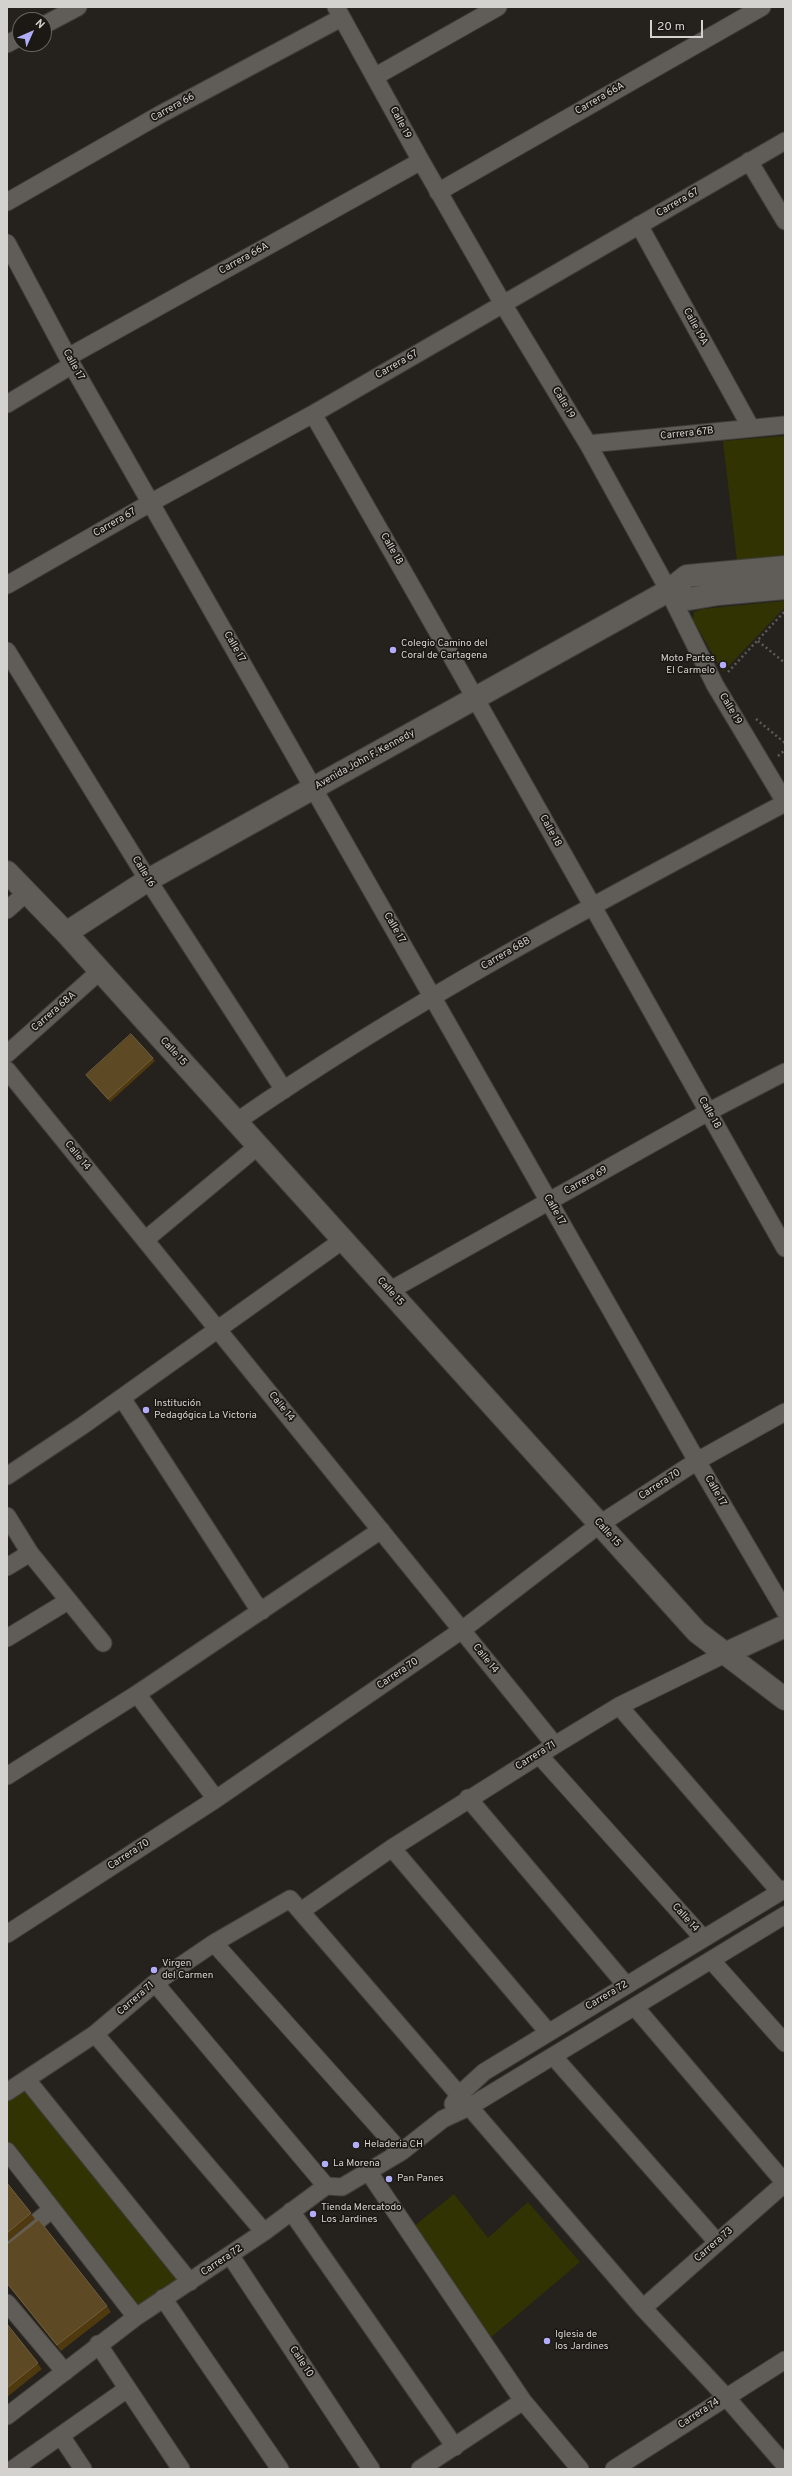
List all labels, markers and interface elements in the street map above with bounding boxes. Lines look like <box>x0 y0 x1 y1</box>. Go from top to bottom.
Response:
north arrow <box>12 12 52 52</box>
scale bar <box>652 12 705 38</box>
text: N <box>32 16 48 32</box>
text: 20 m <box>657 19 685 35</box>
street label: Carrera 66A <box>573 80 627 118</box>
street label: Carrera 66 <box>149 91 197 125</box>
street label: Calle 19 <box>387 105 413 141</box>
street label: Carrera 67 <box>655 186 701 220</box>
street label: Carrera 66A <box>217 241 271 277</box>
street label: Calle 19A <box>680 306 710 348</box>
street label: Calle 17 <box>60 347 86 383</box>
street label: Carrera 67 <box>374 348 420 382</box>
street label: Calle 19 <box>549 385 577 421</box>
street label: Carrera 67B <box>660 425 714 443</box>
street label: Carrera 67 <box>92 506 138 540</box>
street label: Calle 18 <box>377 531 405 567</box>
street label: Calle 17 <box>220 629 248 665</box>
place label: Colegio Camino del Coral de Cartagena <box>401 638 488 662</box>
marker: Colegio Camino del Coral de Cartagena <box>388 645 398 655</box>
place label: Moto Partes El Carmelo <box>661 653 715 676</box>
marker: Moto Partes El Carmelo <box>718 660 728 670</box>
street label: Calle 19 <box>716 691 744 727</box>
street label: Avenida John F. Kennedy <box>313 728 417 792</box>
street label: Calle 18 <box>536 813 564 849</box>
street label: Calle 16 <box>129 854 157 890</box>
street label: Calle 17 <box>380 910 408 946</box>
street label: Carrera 68B <box>479 935 533 973</box>
street label: Carrera 68A <box>29 989 79 1035</box>
street label: Calle 15 <box>157 1035 189 1069</box>
street label: Calle 18 <box>695 1095 723 1131</box>
street label: Calle 14 <box>62 1139 92 1173</box>
street label: Carrera 69 <box>562 1164 610 1198</box>
street label: Calle 17 <box>540 1192 568 1228</box>
street label: Calle 15 <box>374 1275 406 1309</box>
street label: Calle 14 <box>266 1390 296 1424</box>
place label: Institución Pedagógica La Victoria <box>154 1398 257 1422</box>
marker: Institución Pedagógica La Victoria <box>141 1405 151 1415</box>
street label: Carrera 70 <box>637 1467 683 1503</box>
street label: Calle 17 <box>701 1473 729 1509</box>
street label: Calle 15 <box>591 1516 623 1550</box>
street label: Calle 14 <box>470 1642 500 1676</box>
street label: Carrera 70 <box>375 1656 421 1692</box>
street label: Carrera 71 <box>514 1739 558 1773</box>
street label: Carrera 70 <box>106 1837 152 1873</box>
street label: Calle 14 <box>669 1901 701 1935</box>
place label: Virgen del Carmen <box>162 1958 213 1982</box>
marker: Virgen del Carmen <box>149 1965 159 1975</box>
street label: Carrera 72 <box>584 1979 630 2013</box>
street label: Carrera 71 <box>115 1980 157 2018</box>
place label: Heladeria CH <box>364 2139 423 2151</box>
marker: Heladeria CH <box>351 2140 361 2150</box>
place label: La Morena <box>333 2158 380 2170</box>
marker: La Morena <box>320 2159 330 2169</box>
place label: Pan Panes <box>397 2173 444 2185</box>
marker: Pan Panes <box>384 2174 394 2184</box>
place label: Tienda Mercatodo Los Jardines <box>321 2202 402 2226</box>
marker: Tienda Mercatodo Los Jardines <box>308 2209 318 2219</box>
street label: Carrera 73 <box>692 2225 736 2265</box>
street label: Carrera 72 <box>199 2243 245 2279</box>
place label: Iglesia de los Jardines <box>555 2329 609 2352</box>
marker: Iglesia de los Jardines <box>542 2336 552 2346</box>
street label: Calle 10 <box>286 2344 316 2380</box>
street label: Carrera 74 <box>676 2396 722 2432</box>

